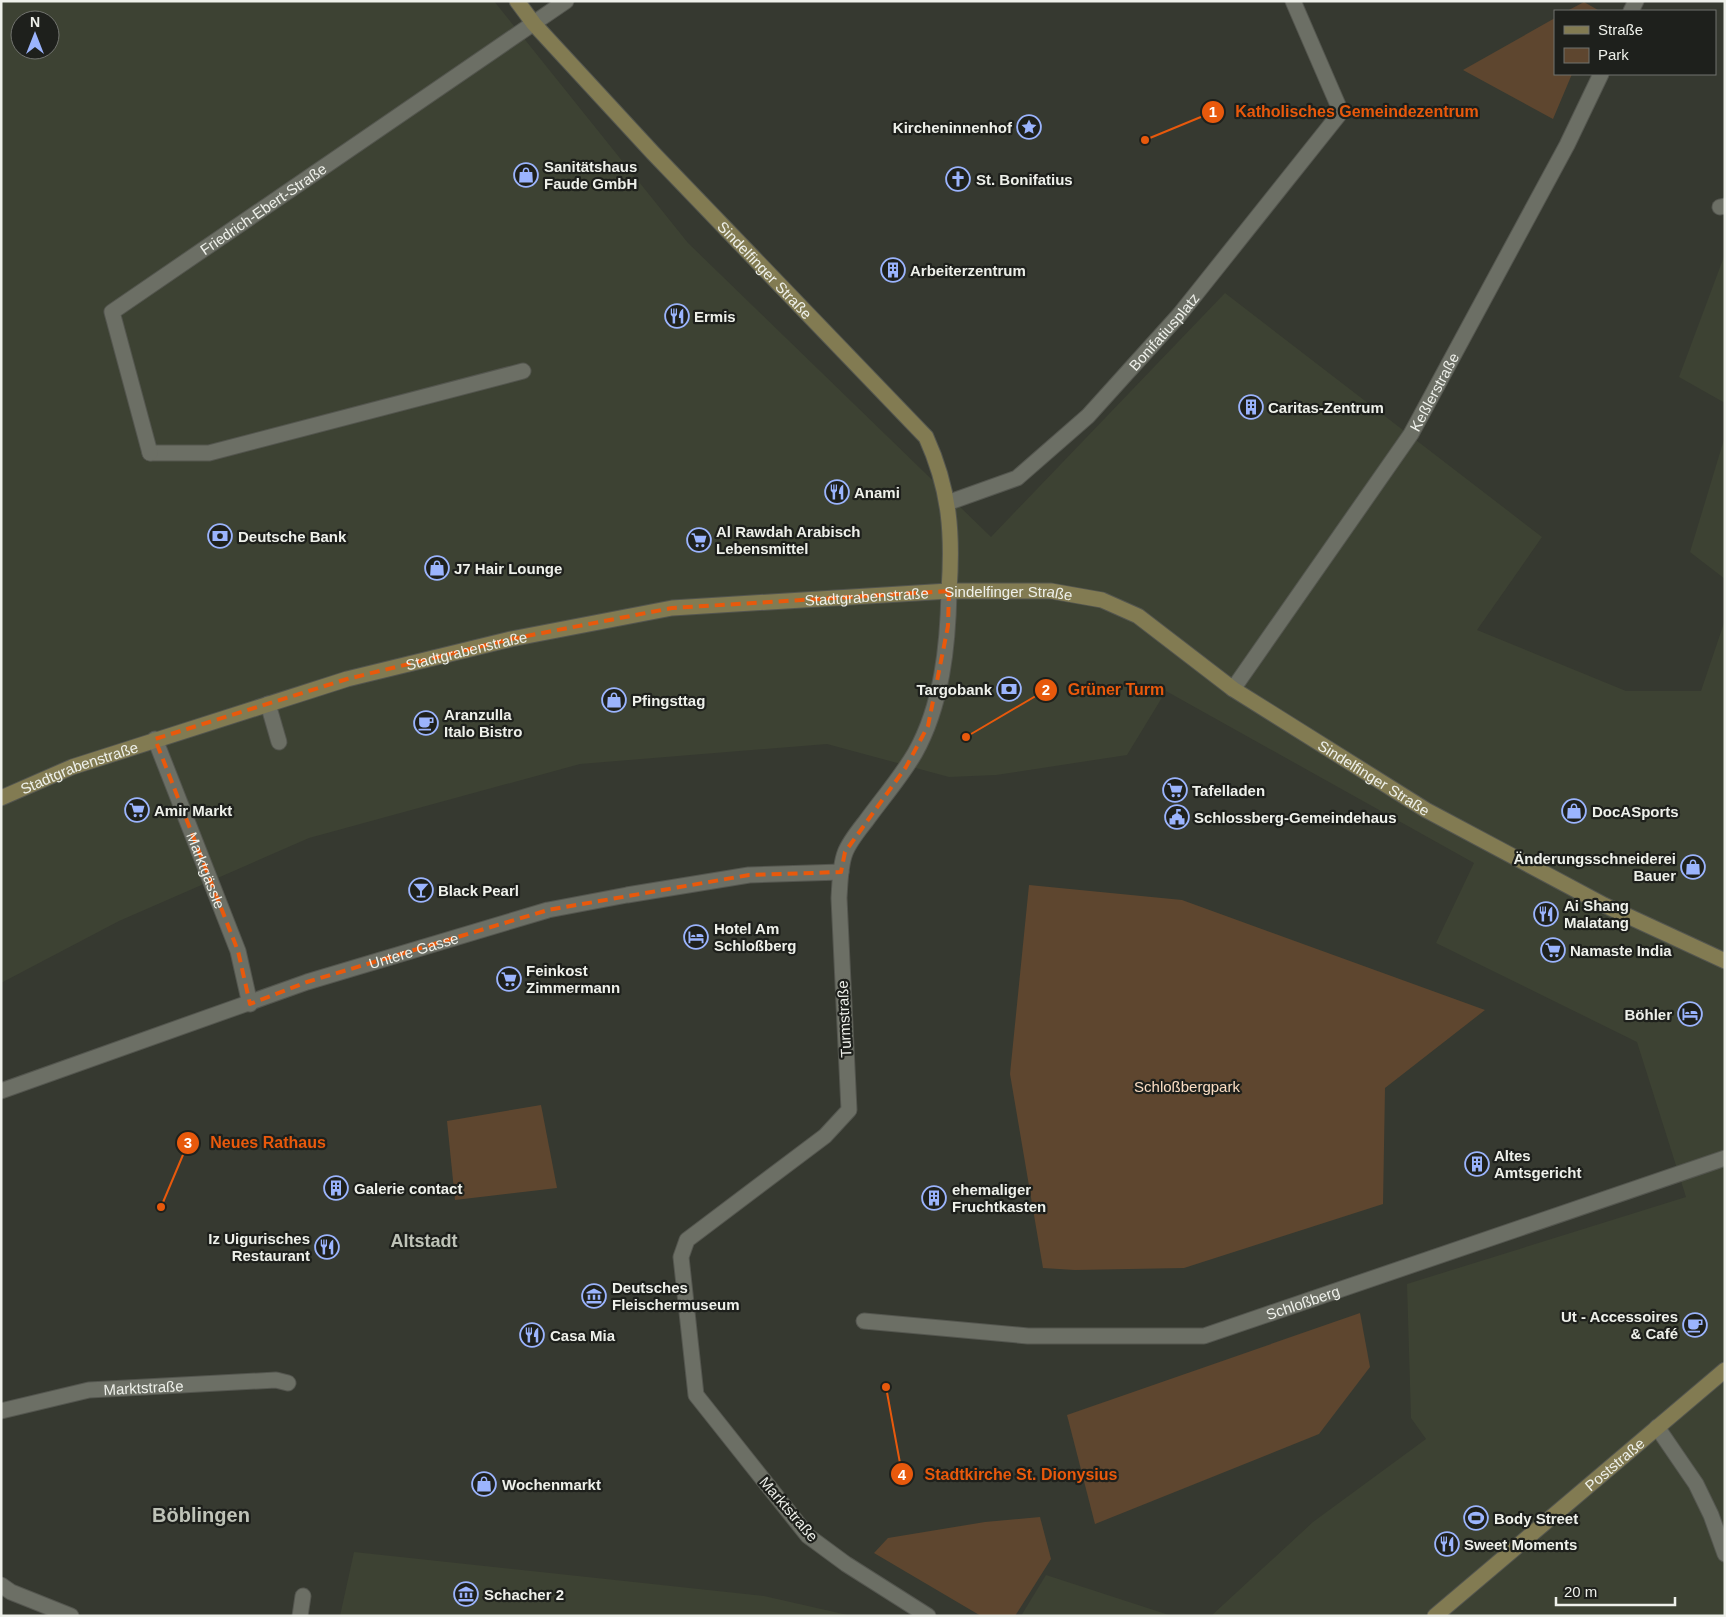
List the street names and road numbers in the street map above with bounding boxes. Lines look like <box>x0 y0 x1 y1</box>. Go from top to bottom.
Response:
street label: Friedrich-Ebert-Straße <box>197 159 329 258</box>
street label: Sindelfinger Straße <box>715 218 816 322</box>
street label: Bonifatiusplatz <box>1125 289 1202 374</box>
street label: Keßlerstraße <box>1406 350 1462 434</box>
street label: Sindelfinger Straße <box>944 582 1074 603</box>
street label: Stadtgrabenstraße <box>804 584 929 608</box>
street label: Stadtgrabenstraße <box>404 628 528 673</box>
street label: Sindelfinger Straße <box>1315 736 1433 819</box>
street label: Stadtgrabenstraße <box>18 738 140 797</box>
street label: Marktgässle <box>184 830 229 911</box>
street label: Untere Gasse <box>367 929 460 972</box>
street label: Turmstraße <box>833 980 855 1058</box>
street label: Schloßberg <box>1264 1282 1342 1323</box>
street label: Marktstraße <box>103 1376 184 1398</box>
street label: Poststraße <box>1581 1434 1647 1494</box>
street label: Marktstraße <box>756 1473 822 1545</box>

